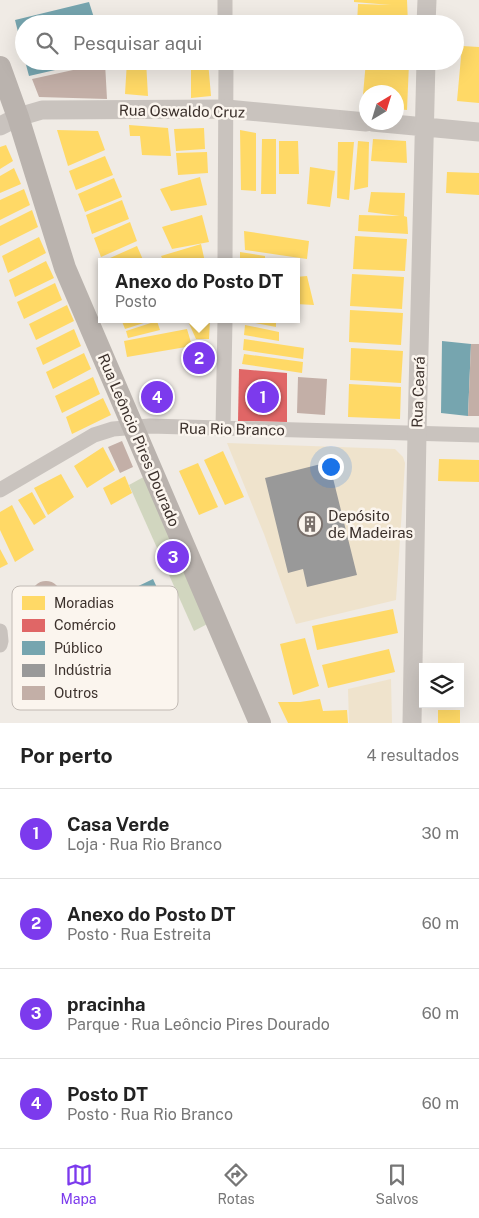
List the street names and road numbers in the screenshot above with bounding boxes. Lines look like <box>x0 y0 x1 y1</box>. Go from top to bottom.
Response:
street label: Rua Oswaldo Cruz <box>119 101 245 121</box>
street label: Rua Leôncio Pires Dourado <box>95 351 183 529</box>
street label: Rua Ceará <box>408 356 428 428</box>
street label: Rua Rio Branco <box>179 420 285 438</box>

